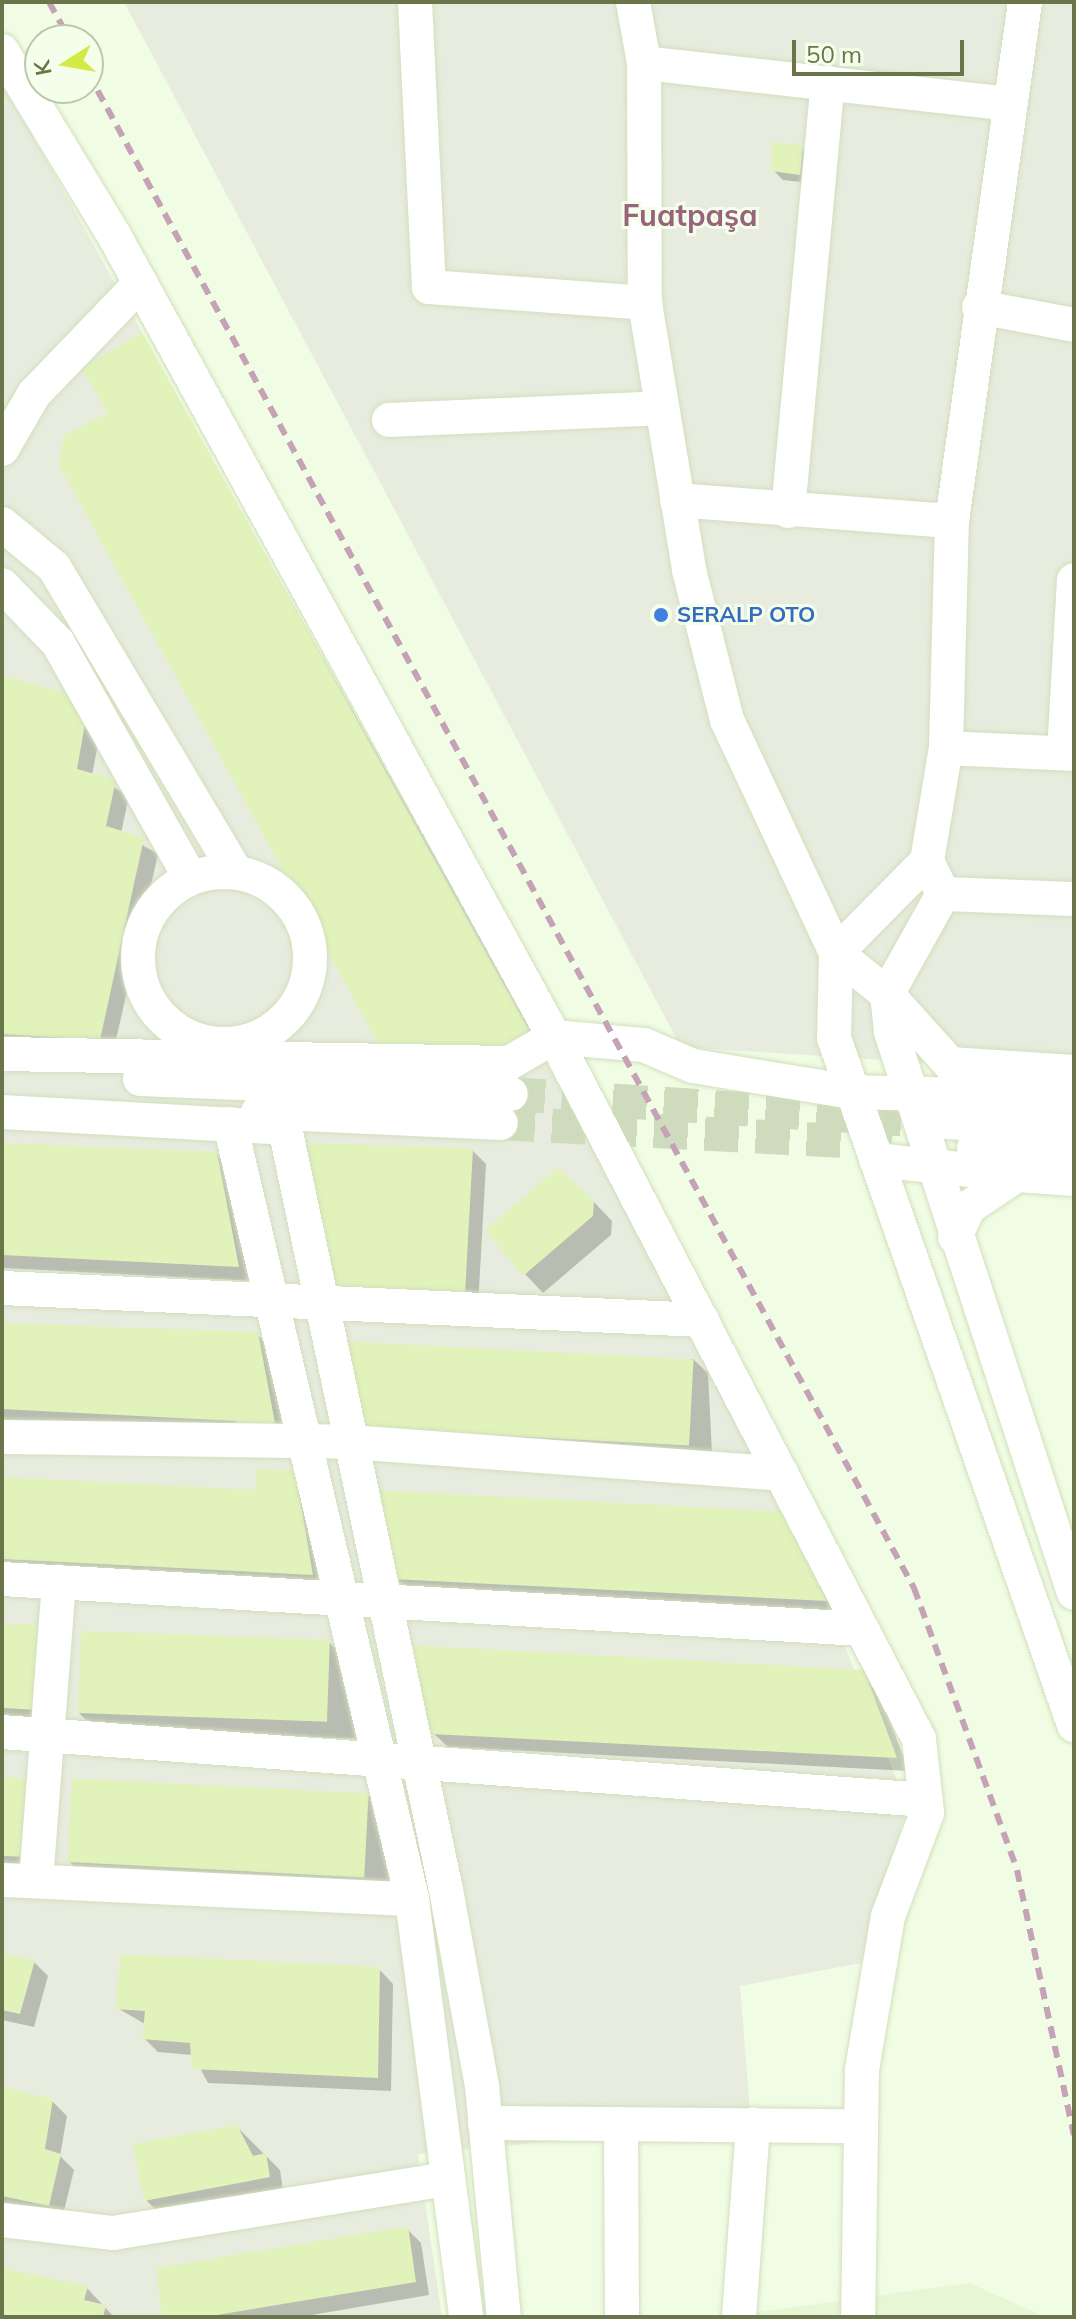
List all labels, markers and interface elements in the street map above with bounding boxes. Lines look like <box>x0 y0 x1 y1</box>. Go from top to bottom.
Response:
north arrow <box>24 24 104 104</box>
scale bar <box>796 24 968 74</box>
text: 50 m <box>806 39 862 69</box>
text: K <box>27 58 58 78</box>
district label: Fuatpaşa <box>622 197 758 233</box>
place label: SERALP OTO <box>677 602 815 628</box>
marker: SERALP OTO <box>652 606 670 624</box>

